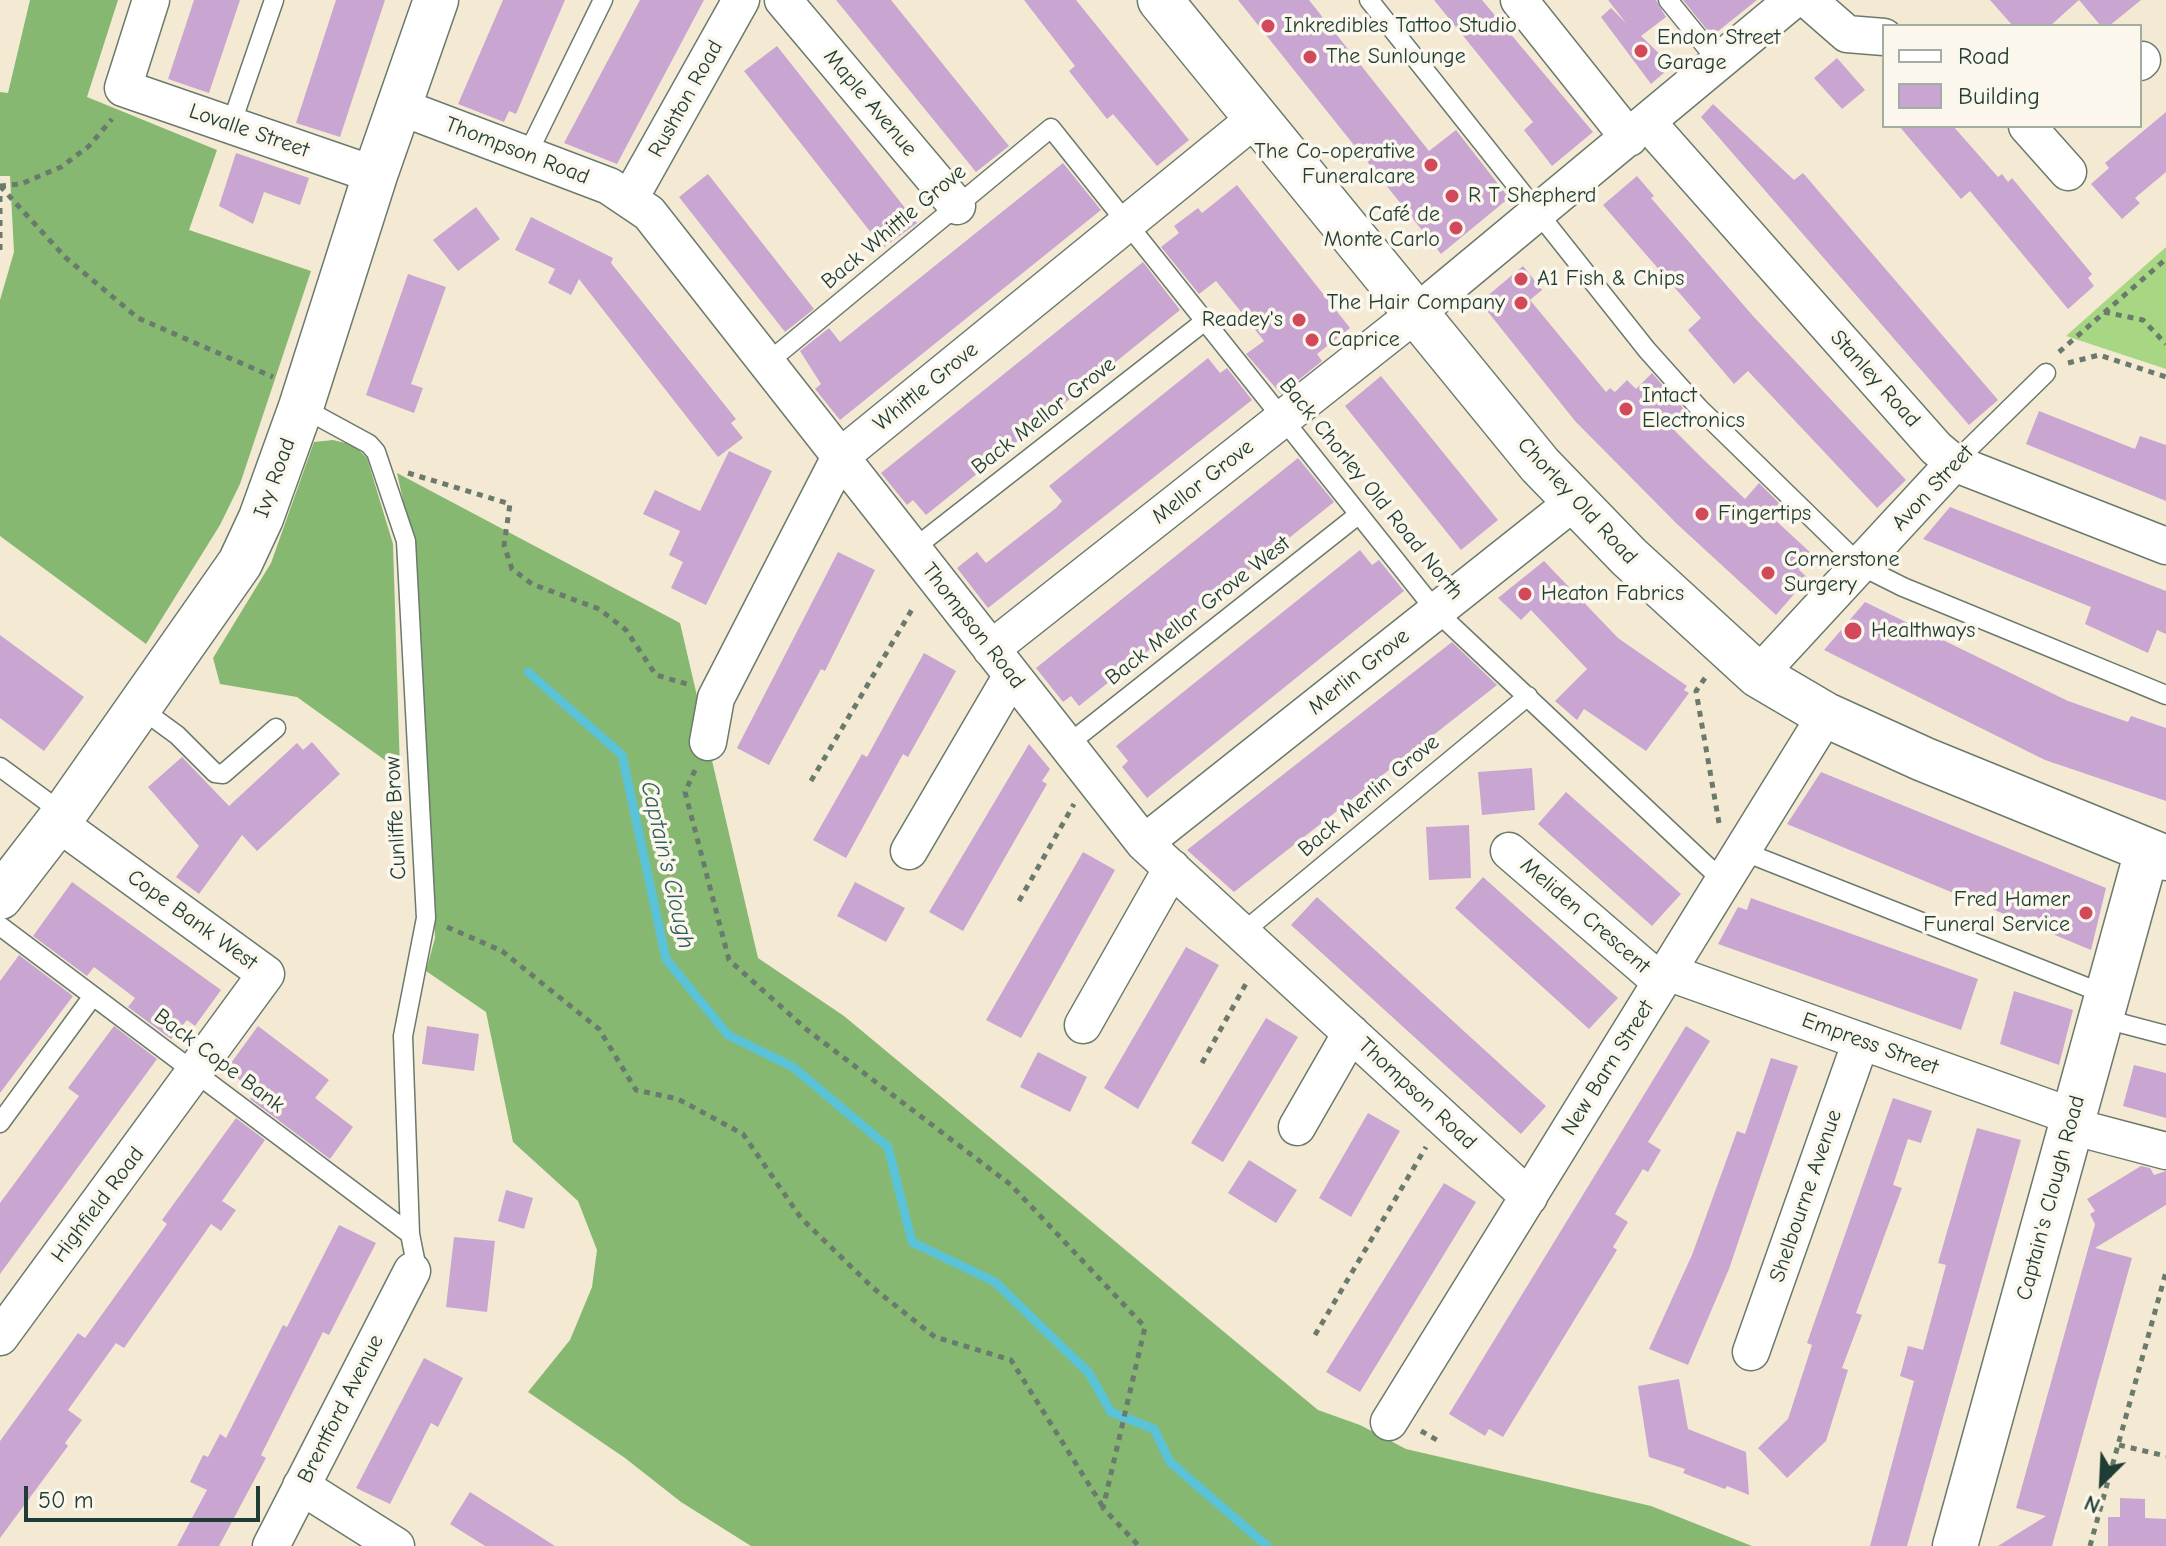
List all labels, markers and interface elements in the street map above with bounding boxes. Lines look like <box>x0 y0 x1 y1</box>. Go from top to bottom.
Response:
place label: Inkredibles Tattoo Studio <box>1284 13 1517 39</box>
marker: Inkredibles Tattoo Studio <box>1259 17 1277 35</box>
legend <box>1882 24 2142 128</box>
place label: Endon Street Garage <box>1657 25 1780 76</box>
street label: Rushton Road <box>643 36 729 162</box>
marker: Endon Street Garage <box>1632 42 1650 60</box>
text: Road <box>1958 42 2010 70</box>
street label: Maple Avenue <box>818 44 922 162</box>
place label: The Sunlounge <box>1326 44 1466 70</box>
marker: The Sunlounge <box>1301 48 1319 66</box>
text: Building <box>1958 82 2040 110</box>
street label: Lovalle Street <box>186 98 312 164</box>
street label: Thompson Road <box>441 111 593 191</box>
place label: The Co-operative Funeralcare <box>1254 139 1415 190</box>
marker: The Co-operative Funeralcare <box>1422 156 1440 174</box>
street label: Back Whittle Grove <box>816 159 972 295</box>
place label: R T Shepherd <box>1468 183 1596 209</box>
marker: R T Shepherd <box>1443 187 1461 205</box>
place label: Café de Monte Carlo <box>1324 202 1440 254</box>
marker: Café de Monte Carlo <box>1447 219 1465 237</box>
place label: A1 Fish & Chips <box>1537 266 1684 292</box>
marker: A1 Fish & Chips <box>1512 270 1530 288</box>
place label: The Hair Company <box>1327 290 1505 316</box>
marker: The Hair Company <box>1512 294 1530 312</box>
place label: Readey's <box>1202 307 1283 333</box>
marker: Readey's <box>1290 311 1308 329</box>
street label: Stanley Road <box>1824 325 1926 433</box>
place label: Caprice <box>1328 327 1400 353</box>
marker: Caprice <box>1303 331 1321 349</box>
street label: Whittle Grove <box>868 337 984 437</box>
street label: Back Mellor Grove <box>967 352 1121 480</box>
street label: Back Chorley Old Road North <box>1273 373 1469 605</box>
place label: Intact Electronics <box>1642 383 1745 434</box>
marker: Intact Electronics <box>1617 400 1635 418</box>
street label: Chorley Old Road <box>1511 432 1643 570</box>
street label: Mellor Grove <box>1147 434 1259 530</box>
street label: Ivy Road <box>248 435 302 521</box>
street label: Avon Street <box>1887 440 1979 536</box>
place label: Fingertips <box>1718 501 1811 527</box>
marker: Fingertips <box>1693 505 1711 523</box>
street label: Back Mellor Grove West <box>1100 531 1296 691</box>
place label: Cornerstone Surgery <box>1784 547 1899 598</box>
street label: Thompson Road <box>916 558 1030 694</box>
marker: Cornerstone Surgery <box>1759 564 1777 582</box>
place label: Heaton Fabrics <box>1541 581 1684 607</box>
marker: Heaton Fabrics <box>1516 585 1534 603</box>
place label: Healthways <box>1871 618 1975 644</box>
marker: Healthways <box>1842 620 1864 642</box>
street label: Merlin Grove <box>1303 623 1415 721</box>
street label: Back Merlin Grove <box>1293 729 1445 863</box>
street label: Cunliffe Brow <box>380 756 412 880</box>
water label: Captain's Clough <box>634 778 700 952</box>
street label: Meliden Crescent <box>1515 852 1655 980</box>
street label: Cope Bank West <box>122 864 262 976</box>
place label: Fred Hamer Funeral Service <box>1923 887 2070 938</box>
marker: Fred Hamer Funeral Service <box>2077 904 2095 922</box>
street label: New Barn Street <box>1556 996 1660 1140</box>
street label: Back Cope Bank <box>149 1003 289 1119</box>
street label: Empress Street <box>1798 1007 1942 1081</box>
street label: Thompson Road <box>1352 1032 1482 1156</box>
street label: Captain's Clough Road <box>2011 1093 2091 1303</box>
street label: Shelbourne Avenue <box>1764 1106 1848 1286</box>
street label: Highfield Road <box>46 1142 150 1268</box>
street label: Brentford Avenue <box>292 1330 390 1488</box>
north arrow <box>2062 1442 2142 1522</box>
scale bar <box>28 1470 264 1520</box>
text: 50 m <box>38 1486 94 1514</box>
text: N <box>2080 1489 2104 1519</box>

